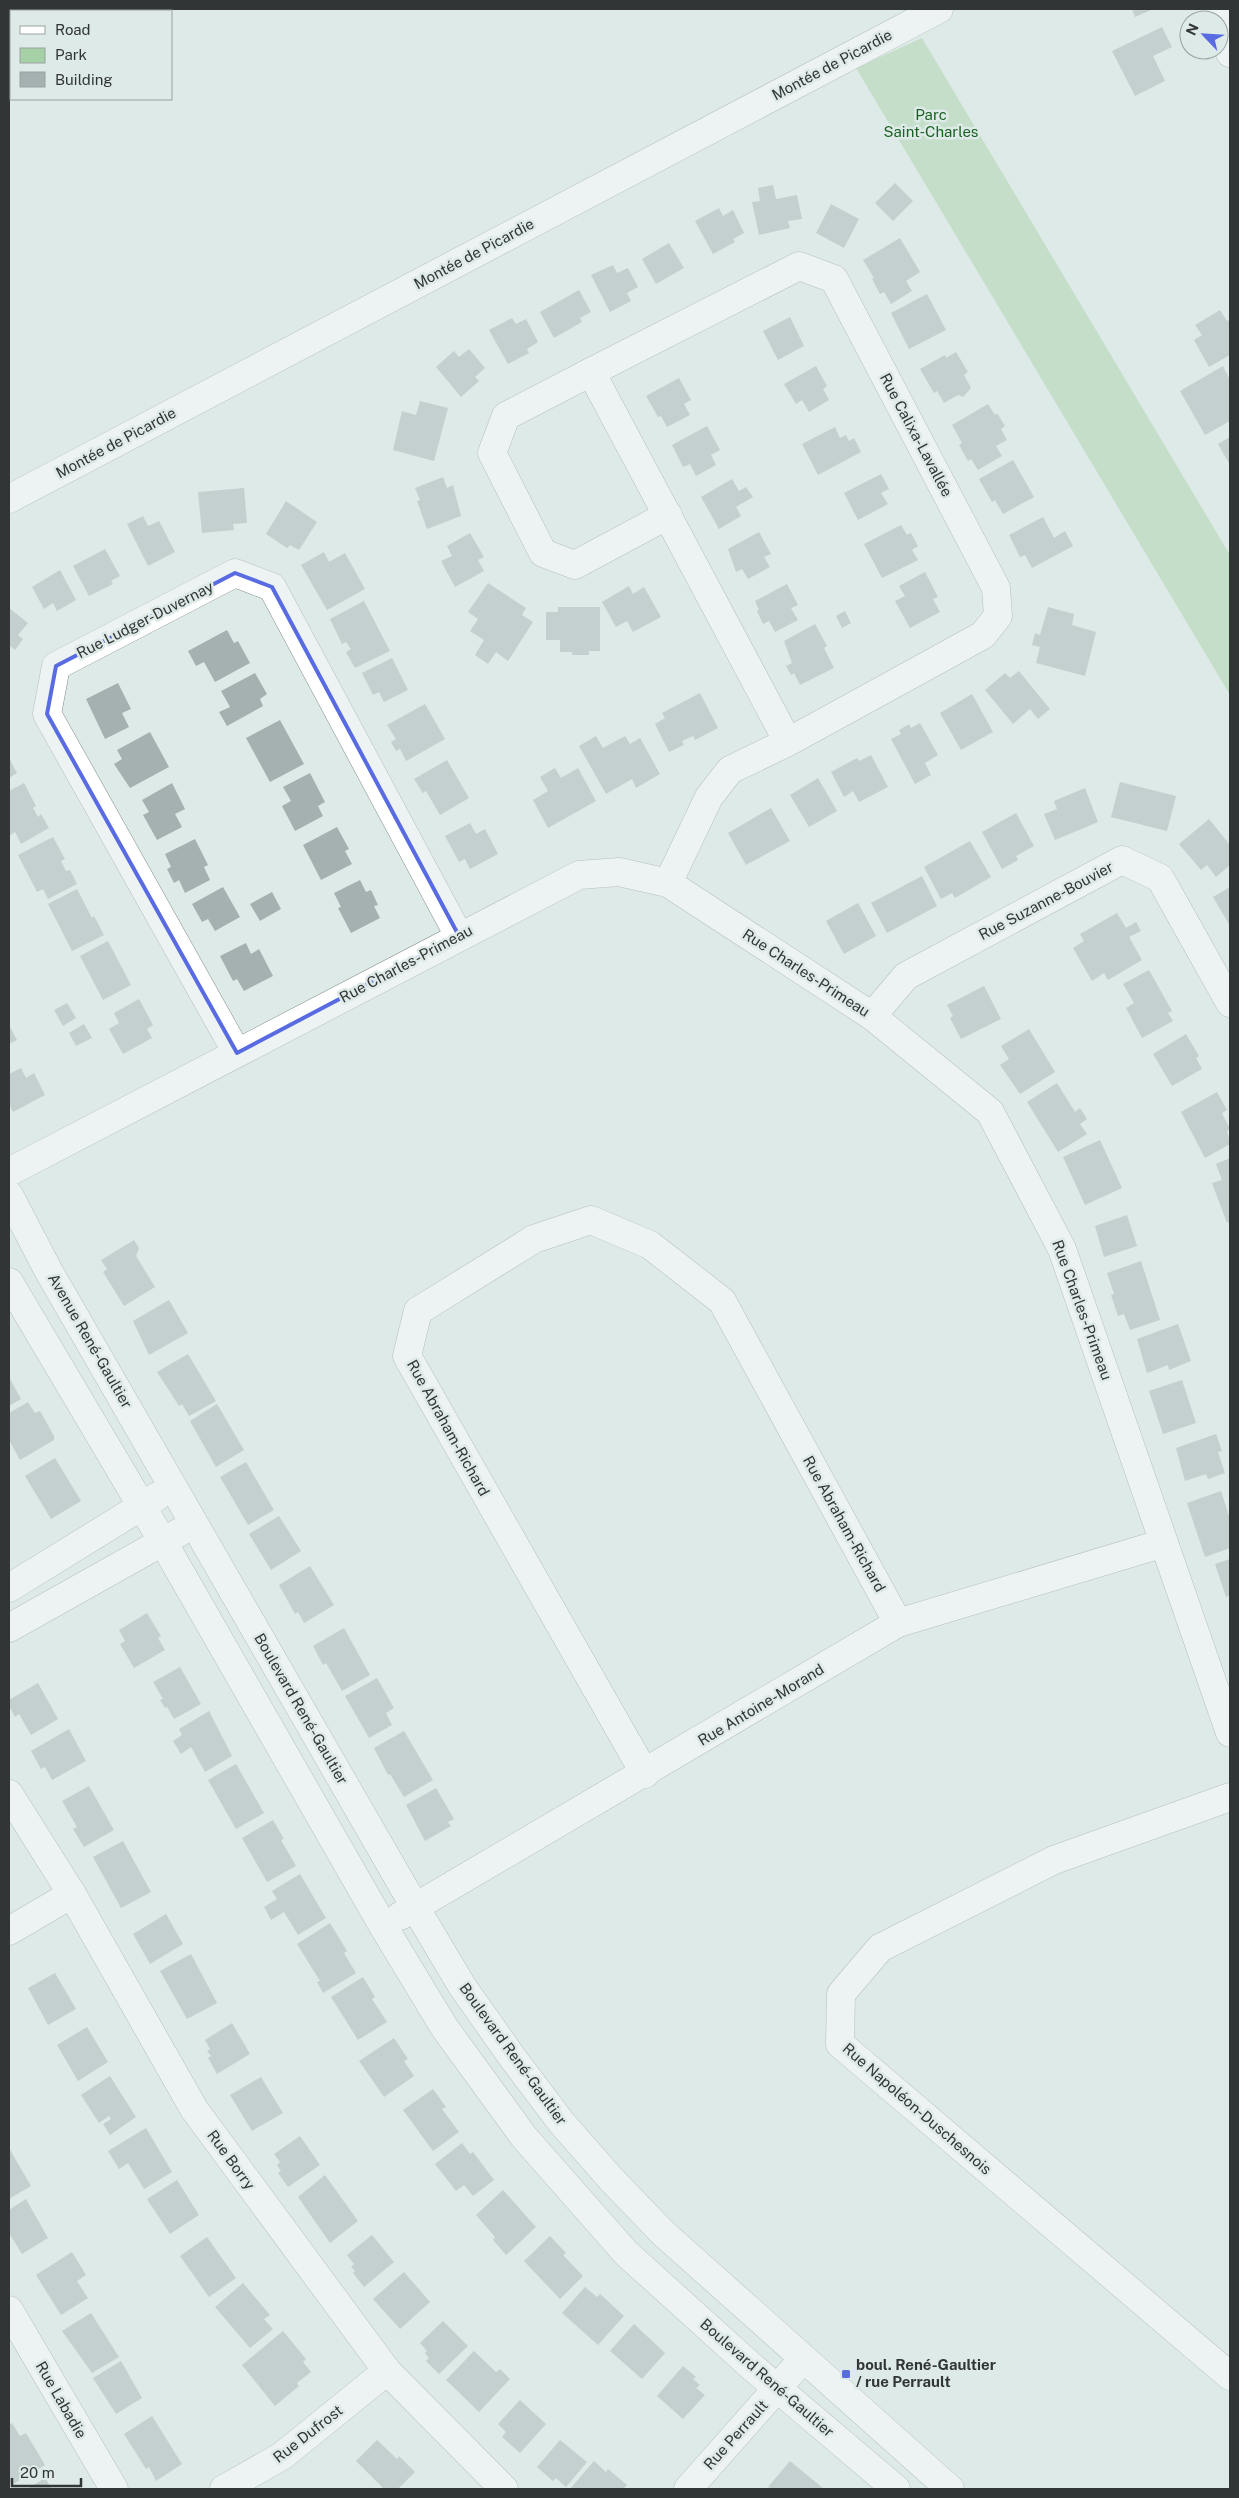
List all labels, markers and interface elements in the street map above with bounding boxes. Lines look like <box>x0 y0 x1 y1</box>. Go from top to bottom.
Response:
legend <box>10 10 172 100</box>
north arrow <box>1179 10 1229 60</box>
text: Road <box>55 21 91 38</box>
text: N <box>1183 21 1202 38</box>
street label: Montée de Picardie <box>769 26 895 103</box>
text: Park <box>55 46 87 63</box>
text: Building <box>55 71 113 88</box>
park label: Parc Saint-Charles <box>884 106 978 140</box>
street label: Montée de Picardie <box>411 215 537 292</box>
street label: Rue Calixa-Lavallée <box>877 370 956 499</box>
street label: Montée de Picardie <box>53 404 179 481</box>
street label: Rue Ludger-Duvernay <box>74 578 216 661</box>
street label: Rue Suzanne-Bouvier <box>976 858 1116 943</box>
street label: Rue Charles-Primeau <box>336 921 475 1006</box>
street label: Rue Charles-Primeau <box>740 925 873 1020</box>
street label: Rue Charles-Primeau <box>1049 1237 1116 1382</box>
street label: Avenue René-Gaultier <box>45 1271 136 1411</box>
street label: Rue Abraham-Richard <box>404 1357 493 1499</box>
street label: Rue Abraham-Richard <box>800 1453 889 1595</box>
street label: Boulevard René-Gaultier <box>251 1630 352 1787</box>
street label: Rue Antoine-Morand <box>695 1660 827 1749</box>
street label: Boulevard René-Gaultier <box>456 1979 571 2128</box>
street label: Rue Napoléon-Duschesnois <box>840 2040 995 2178</box>
street label: Rue Borry <box>204 2127 259 2193</box>
street label: Boulevard René-Gaultier <box>697 2315 838 2440</box>
place label: boul. René-Gaultier / rue Perrault <box>856 2356 996 2390</box>
street label: Rue Labadie <box>33 2358 90 2441</box>
marker: boul. René-Gaultier / rue Perrault <box>840 2368 852 2380</box>
street label: Rue Perrault <box>700 2397 771 2473</box>
street label: Rue Dufrost <box>270 2401 346 2466</box>
scale bar <box>12 2456 81 2488</box>
text: 20 m <box>20 2464 55 2481</box>

